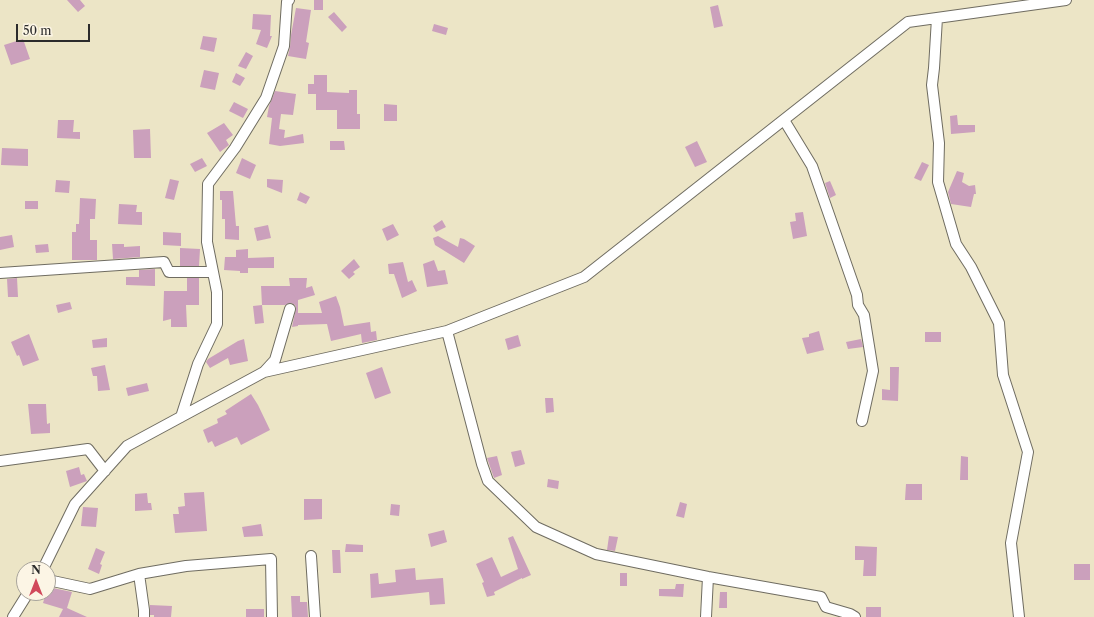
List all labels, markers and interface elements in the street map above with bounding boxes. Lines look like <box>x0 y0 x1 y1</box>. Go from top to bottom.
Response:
scale bar <box>18 16 92 42</box>
text: 50 m <box>23 23 52 38</box>
north arrow <box>16 561 56 601</box>
text: N <box>31 563 41 577</box>

